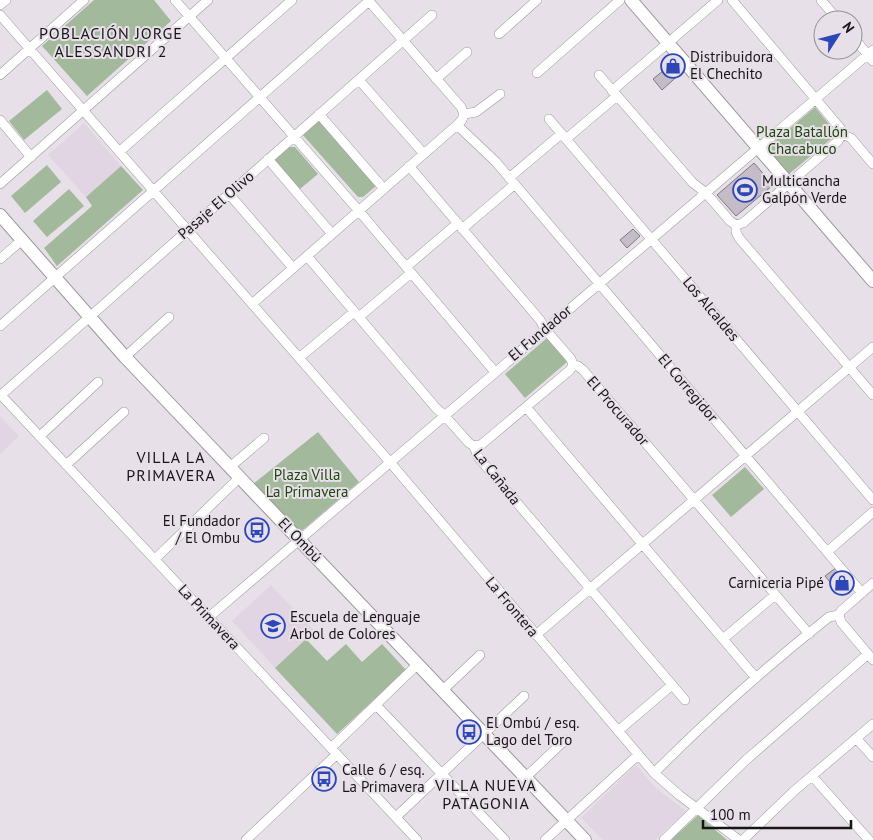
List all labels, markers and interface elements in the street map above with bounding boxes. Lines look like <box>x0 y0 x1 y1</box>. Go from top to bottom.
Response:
north arrow <box>813 10 863 60</box>
text: N <box>839 18 859 36</box>
district label: POBLACIÓN JORGE ALESSANDRI 2 <box>39 23 183 61</box>
place label: Distribuidora El Chechito <box>690 47 773 83</box>
shop icon: Distribuidora El Chechito <box>660 53 686 79</box>
park label: Plaza Batallón Chacabuco <box>756 122 848 158</box>
street label: Pasaje El Olivo <box>174 166 258 243</box>
place label: Multicancha Galpón Verde <box>762 171 847 207</box>
sports icon: Multicancha Galpón Verde <box>732 177 758 203</box>
street label: Los Alcaldes <box>679 273 744 345</box>
street label: El Fundador <box>504 301 575 365</box>
street label: El Corregidor <box>654 350 722 426</box>
street label: El Procurador <box>583 372 654 449</box>
street label: La Cañada <box>470 445 525 508</box>
district label: VILLA LA PRIMAVERA <box>126 447 216 485</box>
park label: Plaza Villa La Primavera <box>266 465 348 501</box>
place label: El Fundador / El Ombu <box>163 511 240 547</box>
street label: El Ombú <box>274 513 326 566</box>
bus stop icon: El Fundador / El Ombu <box>244 517 270 543</box>
shop icon: Carniceria Pipé <box>829 570 855 596</box>
street label: La Frontera <box>482 573 543 641</box>
place label: Carniceria Pipé <box>728 573 824 592</box>
street label: La Primavera <box>174 580 245 653</box>
place label: Escuela de Lenguaje Arbol de Colores <box>290 607 420 643</box>
school or university icon: Escuela de Lenguaje Arbol de Colores <box>260 613 286 639</box>
place label: El Ombú / esq. Lago del Toro <box>486 713 580 749</box>
bus stop icon: El Ombú / esq. Lago del Toro <box>456 719 482 745</box>
place label: Calle 6 / esq. La Primavera <box>342 760 425 796</box>
bus stop icon: Calle 6 / esq. La Primavera <box>311 766 337 792</box>
district label: VILLA NUEVA PATAGONIA <box>434 775 537 813</box>
scale bar <box>703 798 850 830</box>
text: 100 m <box>710 805 751 824</box>

